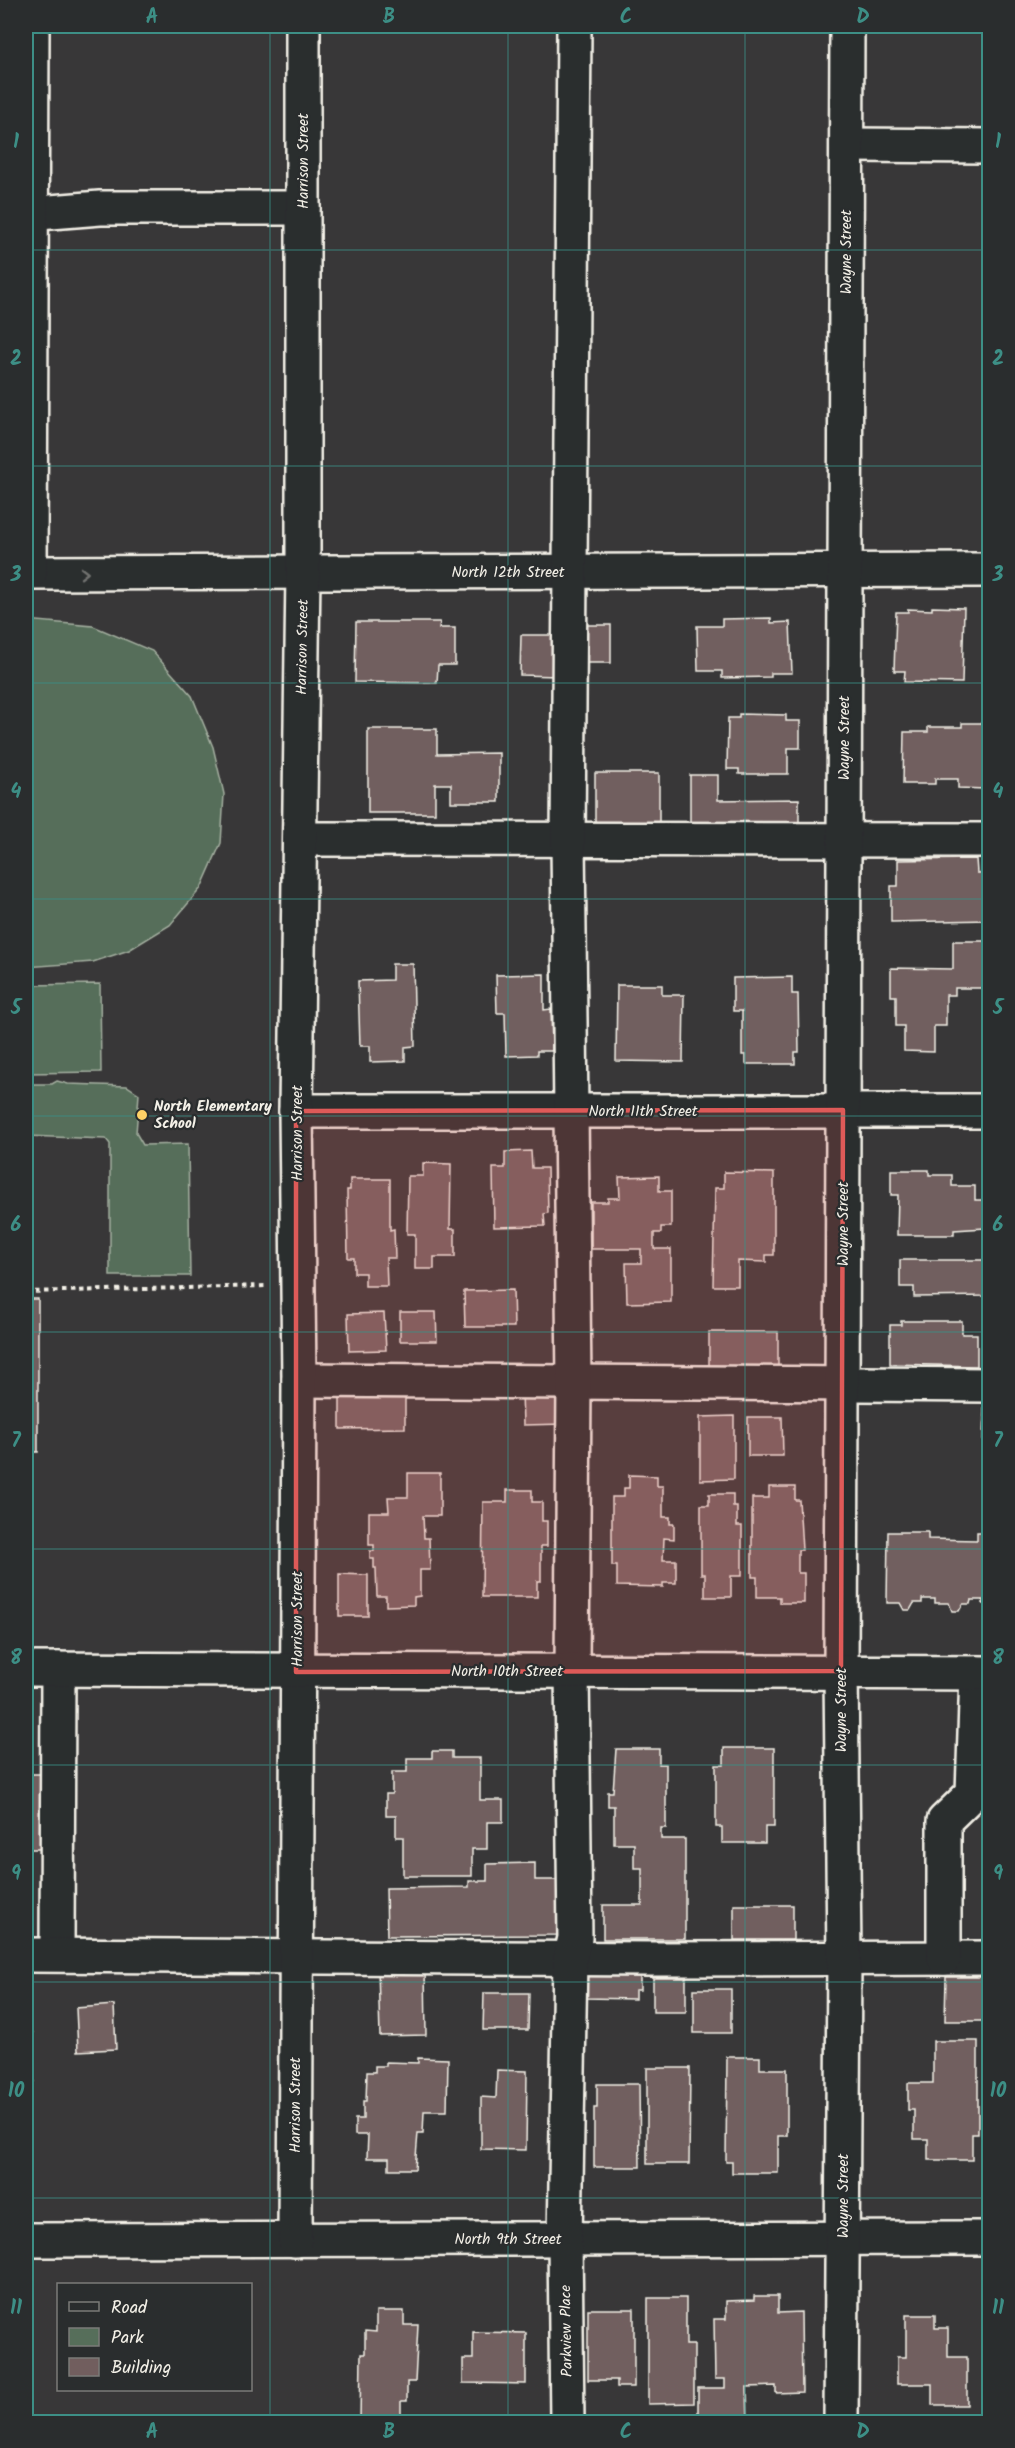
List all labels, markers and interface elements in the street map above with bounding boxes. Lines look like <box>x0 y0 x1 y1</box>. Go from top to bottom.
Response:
text: A <box>146 2 158 34</box>
text: B <box>383 2 395 34</box>
text: C <box>620 2 632 34</box>
text: D <box>856 2 870 34</box>
street label: Harrison Street <box>292 113 316 209</box>
text: 1 <box>13 127 19 159</box>
text: 1 <box>995 127 1001 159</box>
street label: Wayne Street <box>835 210 859 294</box>
text: 2 <box>10 344 22 376</box>
text: 2 <box>992 344 1004 376</box>
text: 3 <box>10 560 22 592</box>
text: 3 <box>992 560 1004 592</box>
street label: North 12th Street <box>451 561 565 585</box>
one-way arrow <box>79 567 88 579</box>
street label: Harrison Street <box>290 599 316 695</box>
street label: Wayne Street <box>833 696 857 780</box>
text: 4 <box>11 777 22 809</box>
text: 4 <box>993 777 1004 809</box>
text: 5 <box>10 993 23 1025</box>
text: 5 <box>992 993 1005 1025</box>
street label: Harrison Street <box>286 1085 310 1181</box>
place label: North Elementary School <box>154 1095 272 1136</box>
street label: North 11th Street <box>588 1100 698 1124</box>
marker: North Elementary School <box>135 1108 149 1122</box>
street label: Wayne Street <box>832 1182 856 1266</box>
text: 6 <box>11 1210 22 1242</box>
text: 6 <box>993 1210 1004 1242</box>
text: 7 <box>11 1426 21 1458</box>
text: 7 <box>993 1426 1003 1458</box>
street label: Harrison Street <box>286 1571 310 1667</box>
text: 8 <box>10 1643 22 1675</box>
text: 8 <box>992 1643 1004 1675</box>
street label: North 10th Street <box>451 1660 563 1684</box>
street label: Wayne Street <box>830 1668 854 1752</box>
text: 9 <box>11 1859 21 1891</box>
text: 9 <box>993 1859 1003 1891</box>
street label: Harrison Street <box>284 2057 308 2153</box>
text: 10 <box>8 2076 25 2108</box>
text: 10 <box>990 2076 1007 2108</box>
street label: Wayne Street <box>832 2154 856 2238</box>
street label: North 9th Street <box>455 2228 562 2252</box>
legend <box>57 2283 252 2391</box>
street label: Parkview Place <box>554 2284 580 2377</box>
text: 11 <box>10 2293 22 2325</box>
text: 11 <box>992 2293 1004 2325</box>
text: Road <box>111 2294 148 2323</box>
text: Park <box>111 2324 144 2353</box>
text: Building <box>111 2354 171 2383</box>
text: A <box>146 2417 158 2448</box>
text: B <box>383 2417 395 2448</box>
text: C <box>620 2417 632 2448</box>
text: D <box>856 2417 870 2448</box>

